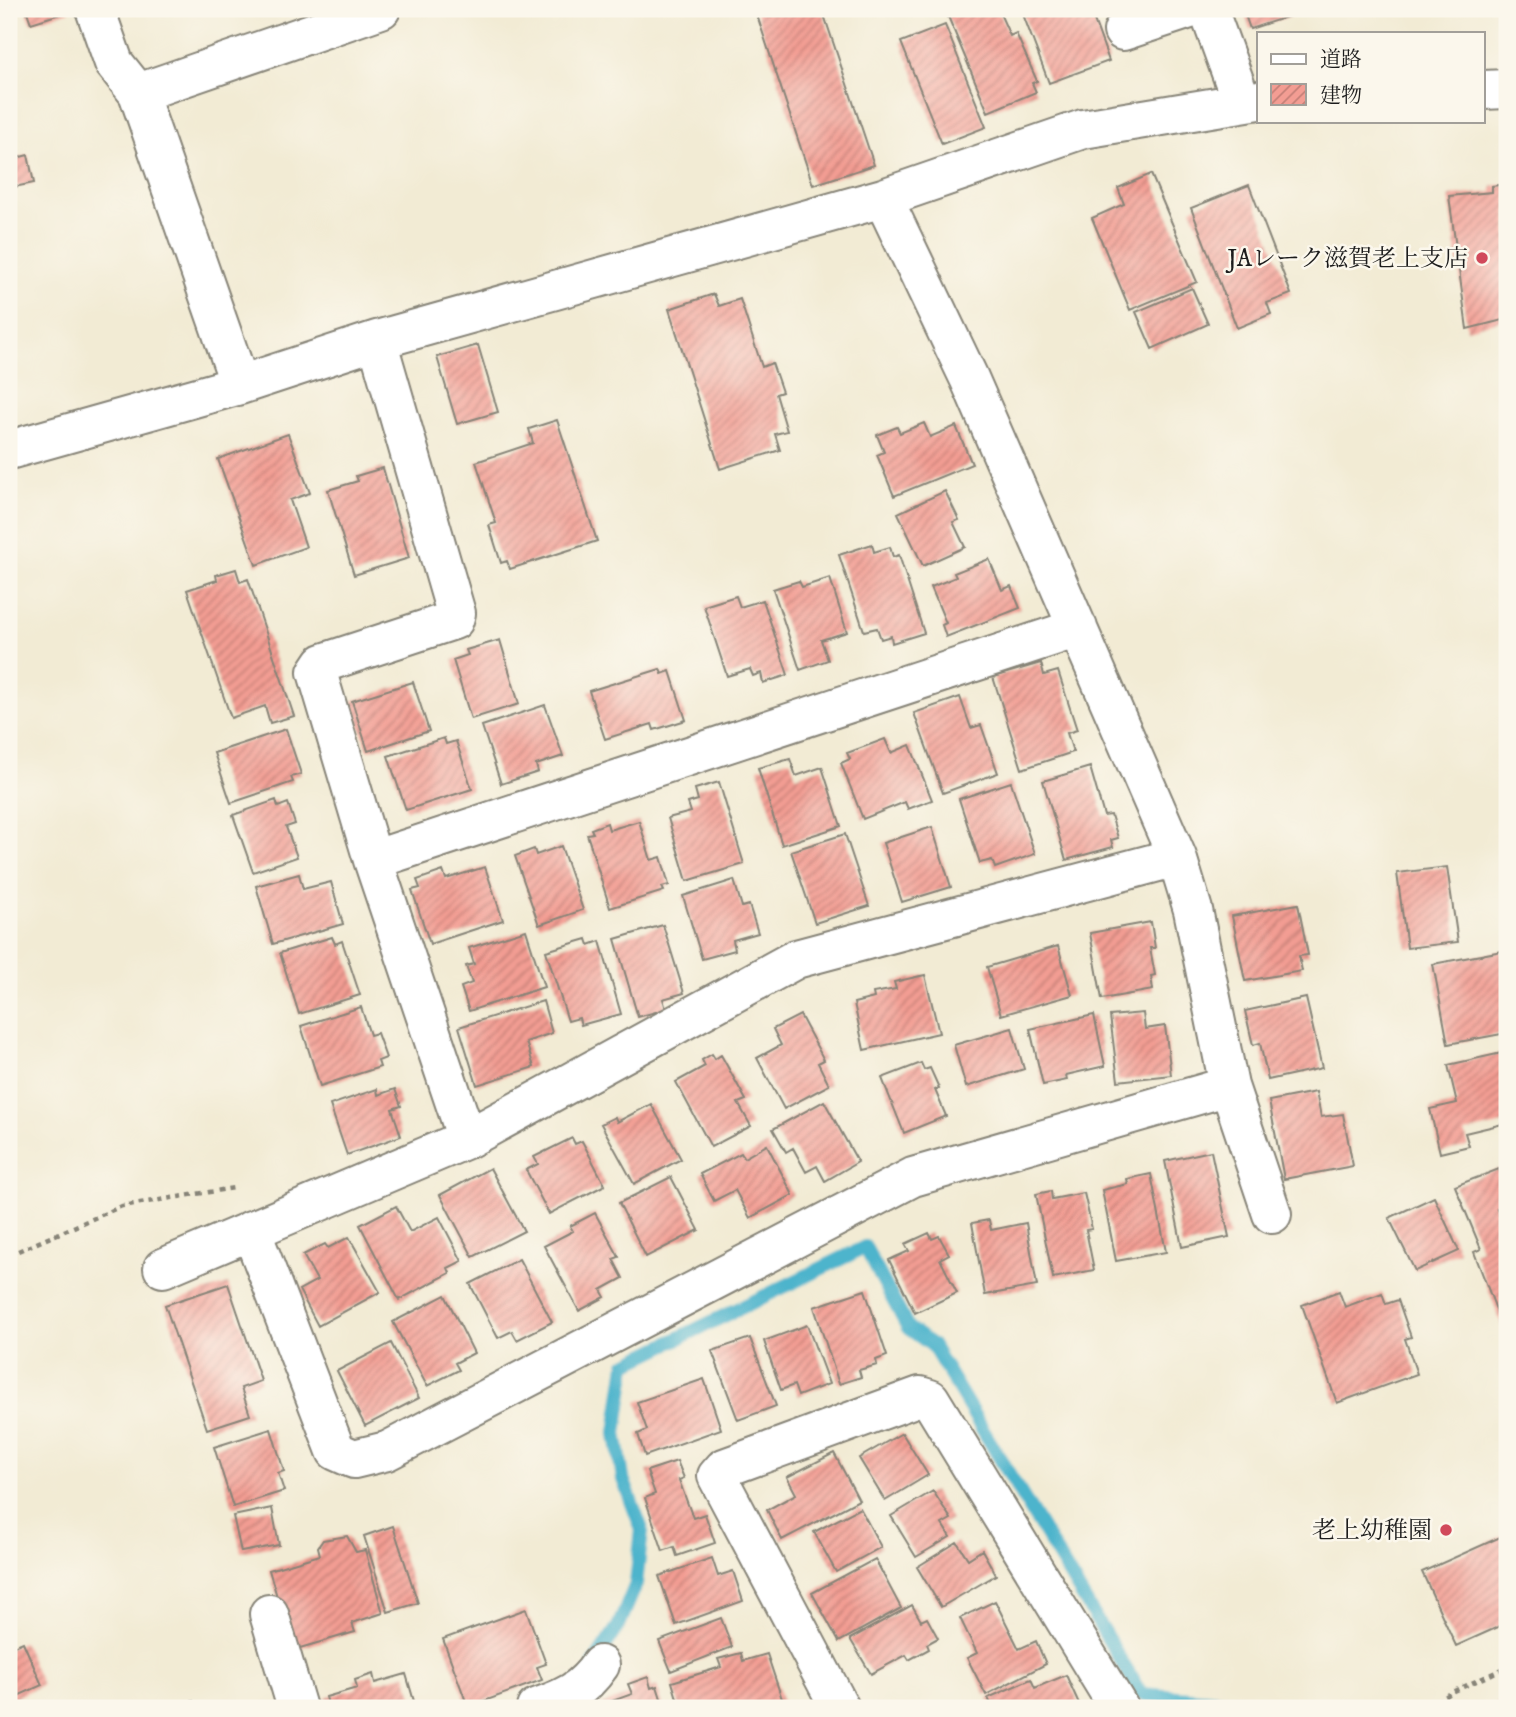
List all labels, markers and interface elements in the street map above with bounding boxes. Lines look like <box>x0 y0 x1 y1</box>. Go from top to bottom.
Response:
legend <box>1257 32 1484 122</box>
text: 道路 <box>1320 47 1362 73</box>
text: 建物 <box>1320 83 1362 109</box>
place label: JAレーク滋賀老上支店 <box>1225 244 1468 274</box>
marker: JAレーク滋賀老上支店 <box>1474 250 1490 266</box>
place label: 老上幼稚園 <box>1312 1516 1432 1546</box>
marker: 老上幼稚園 <box>1438 1522 1454 1538</box>

